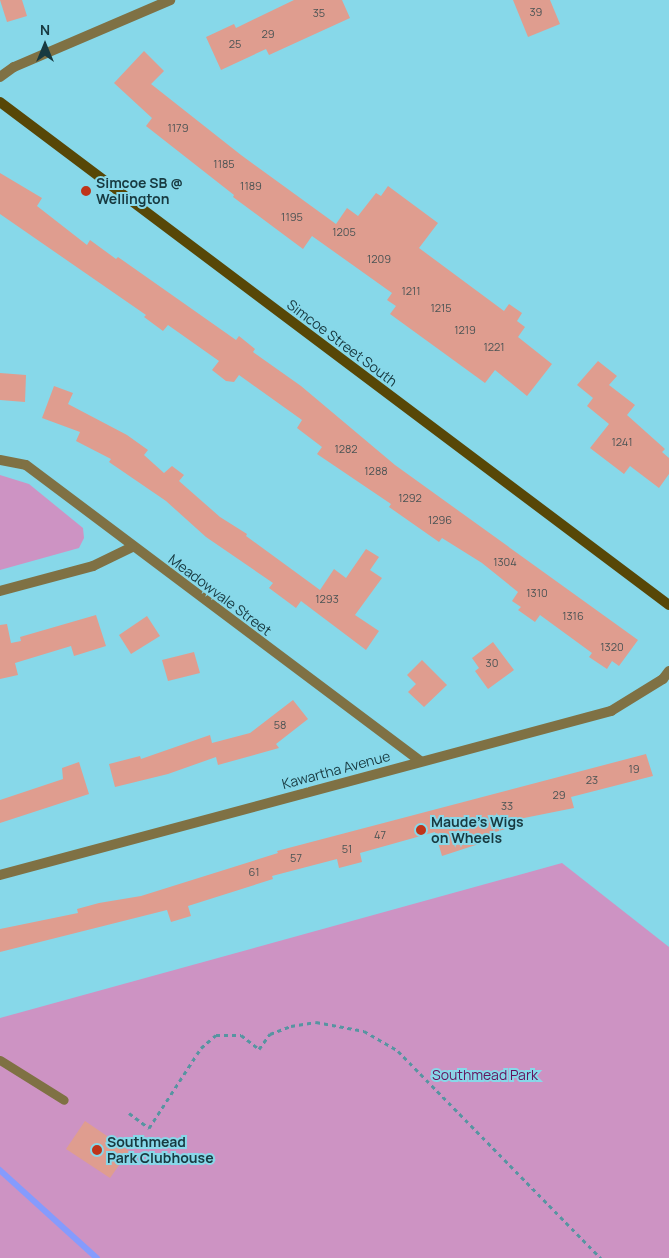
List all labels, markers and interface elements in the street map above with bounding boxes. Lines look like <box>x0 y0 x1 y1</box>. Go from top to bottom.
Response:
house number: 39 <box>530 5 542 19</box>
house number: 35 <box>313 6 325 20</box>
north arrow <box>20 20 70 70</box>
text: N <box>40 20 50 39</box>
house number: 29 <box>261 27 275 41</box>
house number: 25 <box>229 37 241 51</box>
house number: 1179 <box>168 121 188 135</box>
house number: 1185 <box>213 157 235 171</box>
place label: Simcoe SB @ Wellington <box>96 175 183 208</box>
house number: 1189 <box>240 179 262 193</box>
marker: Simcoe SB @ Wellington <box>80 185 92 197</box>
house number: 1195 <box>281 210 303 224</box>
house number: 1205 <box>332 225 356 239</box>
house number: 1209 <box>367 252 391 266</box>
house number: 1211 <box>401 284 421 298</box>
street label: Simcoe Street South <box>284 296 400 390</box>
house number: 1215 <box>430 301 452 315</box>
house number: 1219 <box>454 323 476 337</box>
house number: 1221 <box>483 340 505 354</box>
house number: 1241 <box>611 435 633 449</box>
house number: 1282 <box>334 442 358 456</box>
house number: 1288 <box>364 464 388 478</box>
house number: 1292 <box>398 491 422 505</box>
house number: 1296 <box>428 513 452 527</box>
street label: Meadowvale Street <box>165 551 275 639</box>
house number: 1304 <box>493 555 517 569</box>
house number: 1310 <box>526 586 548 600</box>
house number: 1293 <box>315 592 339 606</box>
house number: 1316 <box>562 609 584 623</box>
house number: 1320 <box>600 640 624 654</box>
house number: 30 <box>486 656 498 670</box>
house number: 58 <box>274 718 286 732</box>
street label: Kawartha Avenue <box>280 747 392 793</box>
house number: 19 <box>628 762 640 776</box>
house number: 23 <box>586 773 598 787</box>
house number: 29 <box>552 788 566 802</box>
house number: 33 <box>501 799 513 813</box>
place label: Maude's Wigs on Wheels <box>431 814 523 846</box>
marker: Maude's Wigs on Wheels <box>415 824 427 836</box>
house number: 47 <box>374 828 386 842</box>
house number: 51 <box>342 842 352 856</box>
house number: 57 <box>290 851 302 865</box>
house number: 61 <box>249 865 259 879</box>
park label: Southmead Park <box>432 1067 538 1083</box>
place label: Southmead Park Clubhouse <box>107 1134 214 1166</box>
marker: Southmead Park Clubhouse <box>91 1144 103 1156</box>

